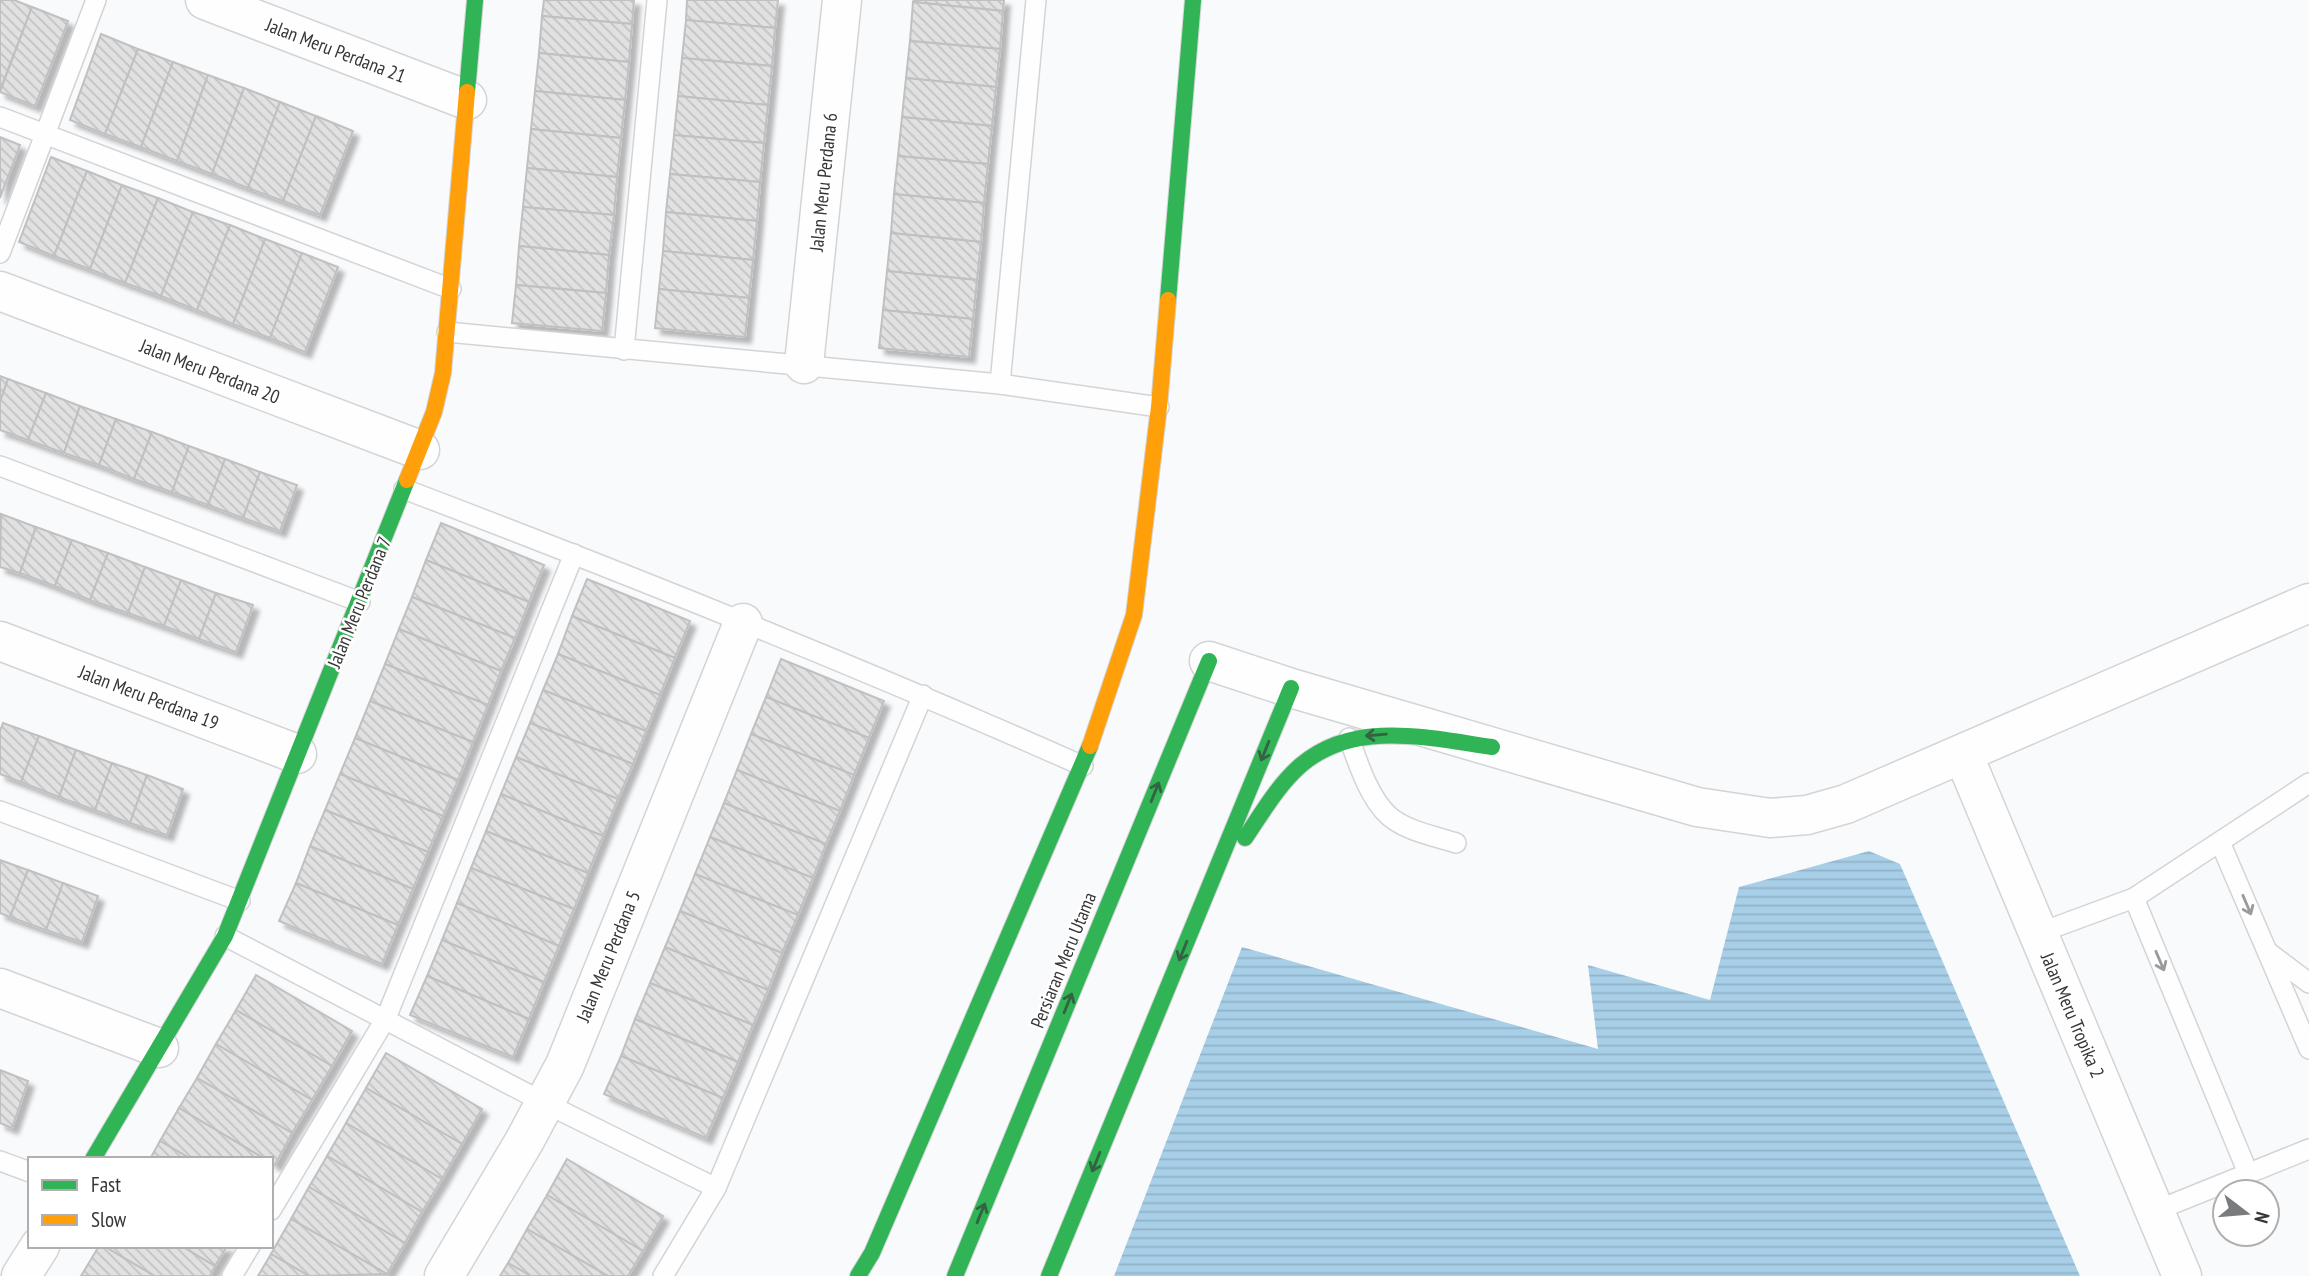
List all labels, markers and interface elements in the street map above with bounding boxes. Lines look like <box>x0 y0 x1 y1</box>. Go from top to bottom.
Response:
street label: Jalan Meru Perdana 21 <box>262 12 409 88</box>
street label: Jalan Meru Perdana 6 <box>804 111 842 254</box>
street label: Jalan Meru Perdana 20 <box>136 333 283 409</box>
street label: Jalan Meru Perdana 7 <box>321 533 396 672</box>
street label: Jalan Meru Perdana 19 <box>75 659 222 735</box>
one-way arrow <box>1365 729 1388 742</box>
one-way arrow <box>1258 739 1271 761</box>
one-way arrow <box>1149 782 1162 804</box>
street label: Jalan Meru Perdana 5 <box>570 887 645 1026</box>
street label: Persiaran Meru Utama <box>1025 889 1101 1031</box>
one-way arrow <box>2241 893 2254 915</box>
one-way arrow <box>1176 940 1189 962</box>
street label: Jalan Meru Tropika 2 <box>2035 948 2110 1081</box>
one-way arrow <box>2154 950 2167 971</box>
one-way arrow <box>1062 992 1075 1014</box>
one-way arrow <box>1089 1150 1102 1172</box>
legend <box>28 1157 273 1248</box>
text: Fast <box>91 1171 121 1198</box>
north arrow <box>2211 1178 2281 1248</box>
one-way arrow <box>976 1203 989 1224</box>
text: Slow <box>91 1206 127 1233</box>
text: N <box>2249 1209 2275 1226</box>

